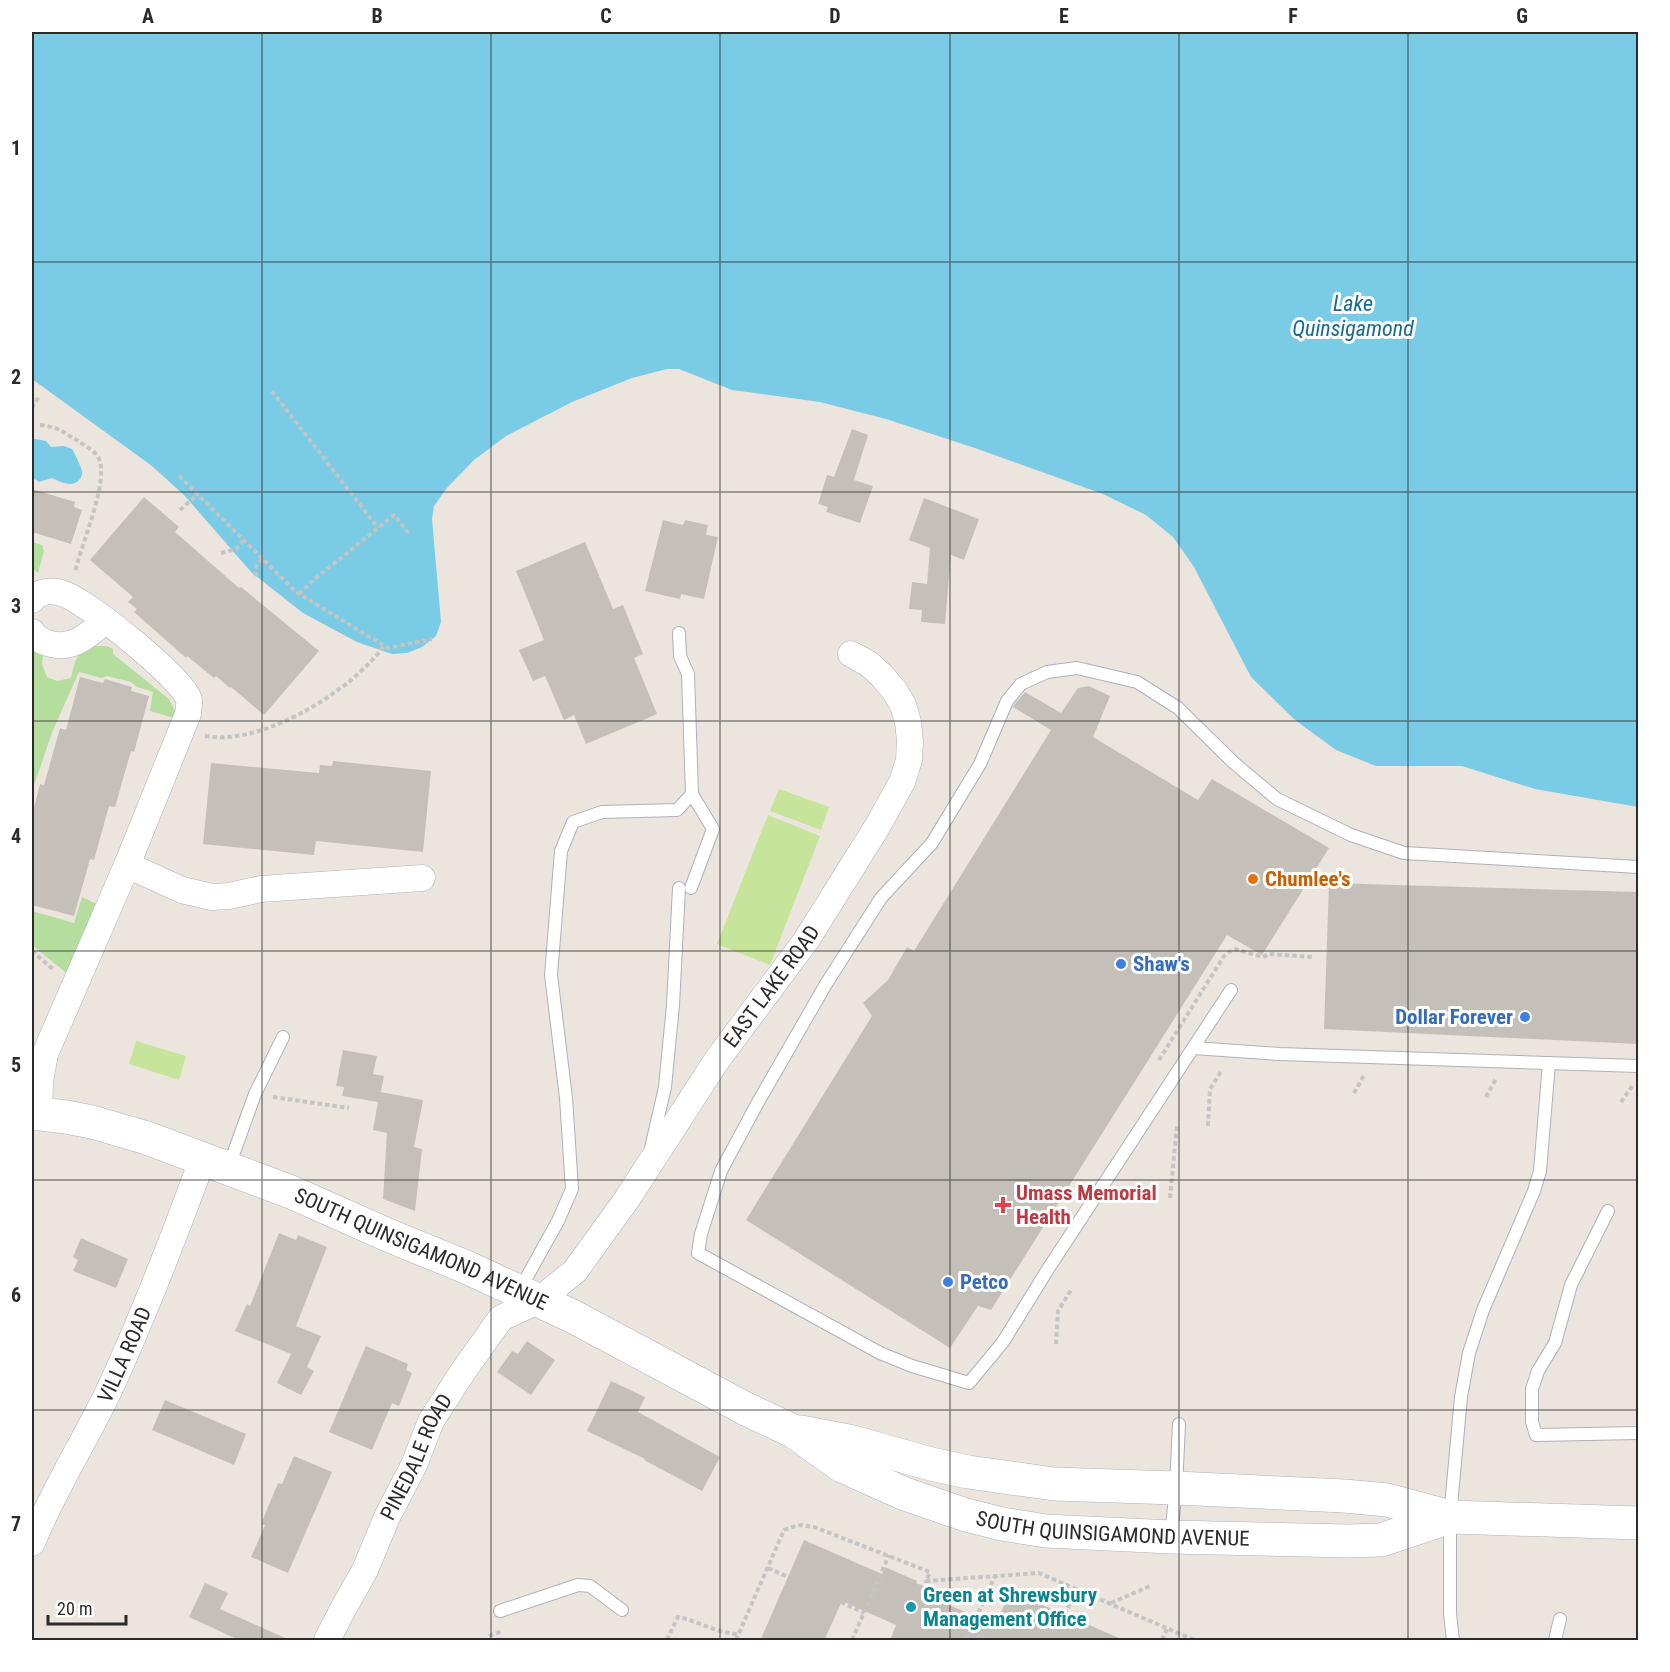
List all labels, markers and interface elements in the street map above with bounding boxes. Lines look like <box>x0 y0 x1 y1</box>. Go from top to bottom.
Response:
text: A <box>142 4 154 28</box>
text: B <box>371 4 383 28</box>
text: C <box>600 4 612 28</box>
text: D <box>829 4 841 28</box>
text: E <box>1059 4 1069 28</box>
text: F <box>1288 4 1298 28</box>
text: G <box>1516 4 1528 28</box>
text: 1 <box>11 136 21 160</box>
water label: Lake Quinsigamond <box>1292 291 1414 341</box>
text: 2 <box>11 365 21 389</box>
text: 3 <box>11 594 21 618</box>
text: 4 <box>11 824 21 848</box>
place label: Chumlee's <box>1265 867 1350 891</box>
marker: Chumlee's <box>1246 872 1260 886</box>
street label: EAST LAKE ROAD <box>719 921 825 1052</box>
place label: Shaw's <box>1133 952 1190 976</box>
marker: Shaw's <box>1114 957 1128 971</box>
place label: Dollar Forever <box>1395 1005 1513 1029</box>
marker: Dollar Forever <box>1518 1010 1532 1024</box>
text: 5 <box>11 1053 21 1077</box>
place label: Umass Memorial Health <box>1016 1181 1157 1229</box>
street label: SOUTH QUINSIGAMOND AVENUE <box>291 1183 552 1315</box>
marker: Umass Memorial Health <box>994 1196 1012 1214</box>
place label: Petco <box>960 1270 1008 1294</box>
marker: Petco <box>941 1275 955 1289</box>
text: 6 <box>11 1283 21 1307</box>
street label: VILLA ROAD <box>93 1303 156 1406</box>
street label: PINEDALE ROAD <box>376 1389 457 1524</box>
street label: SOUTH QUINSIGAMOND AVENUE <box>974 1506 1250 1551</box>
text: 7 <box>11 1512 21 1536</box>
place label: Green at Shrewsbury Management Office <box>923 1583 1098 1631</box>
scale bar <box>48 1588 126 1626</box>
text: 20 m <box>57 1598 92 1619</box>
marker: Green at Shrewsbury Management Office <box>904 1600 918 1614</box>

